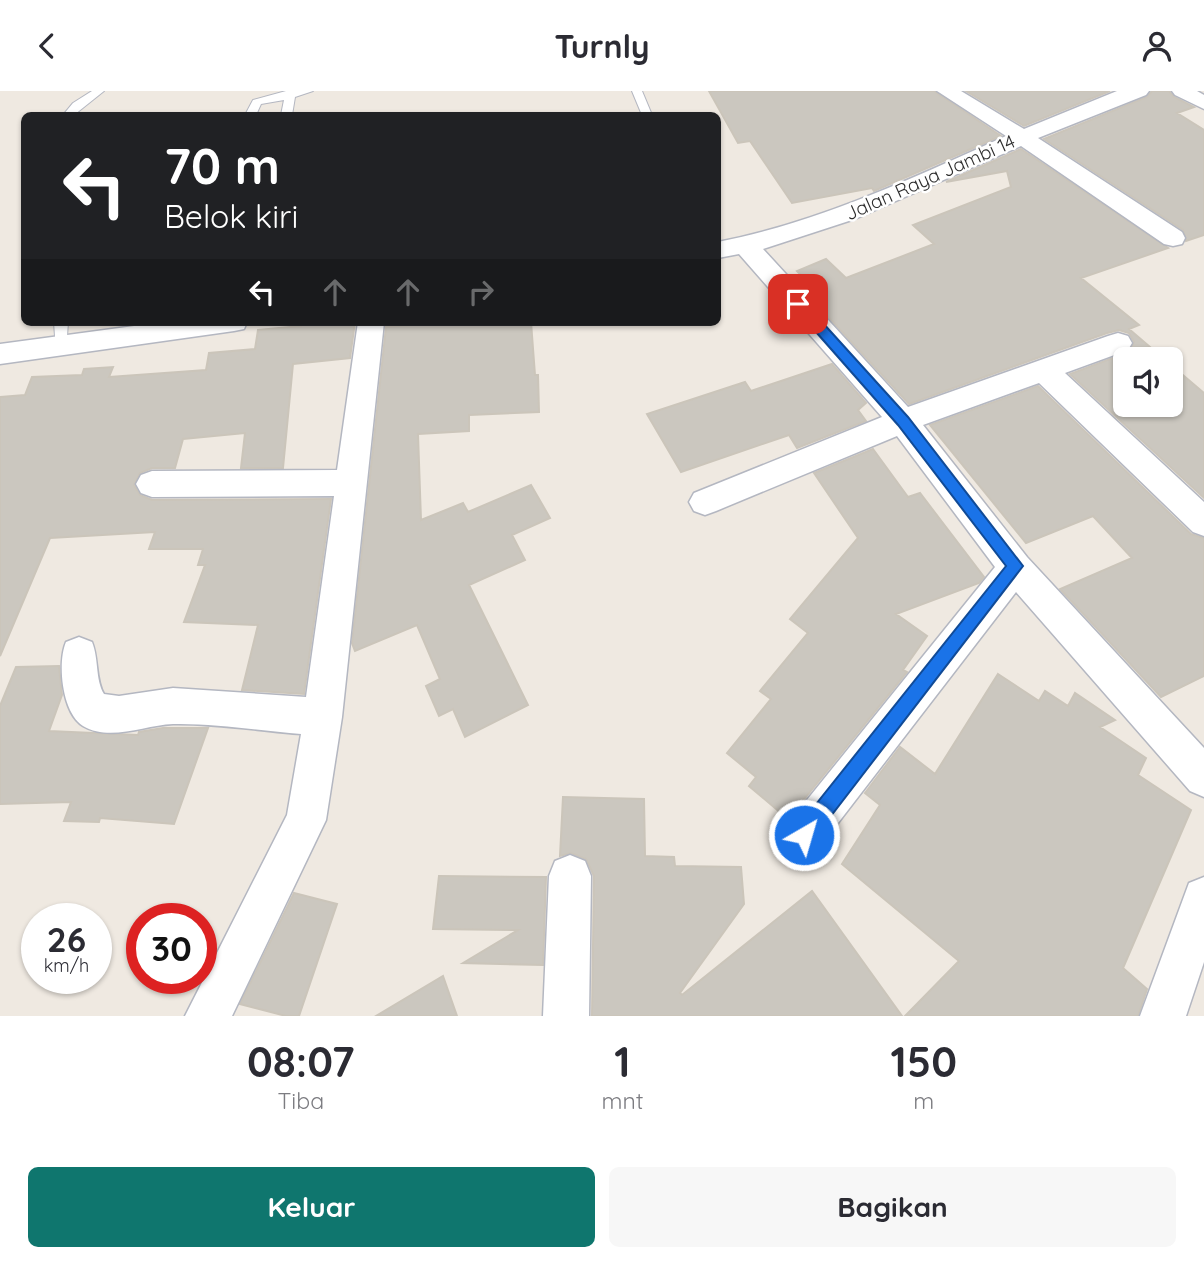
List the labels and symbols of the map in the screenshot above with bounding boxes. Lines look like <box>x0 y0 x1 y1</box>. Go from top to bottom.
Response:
street label: Jalan Raya Jambi 14 <box>841 129 1019 225</box>
pin <box>768 274 828 334</box>
position arrow <box>767 798 841 872</box>
speed limit sign: 30 <box>126 903 217 994</box>

